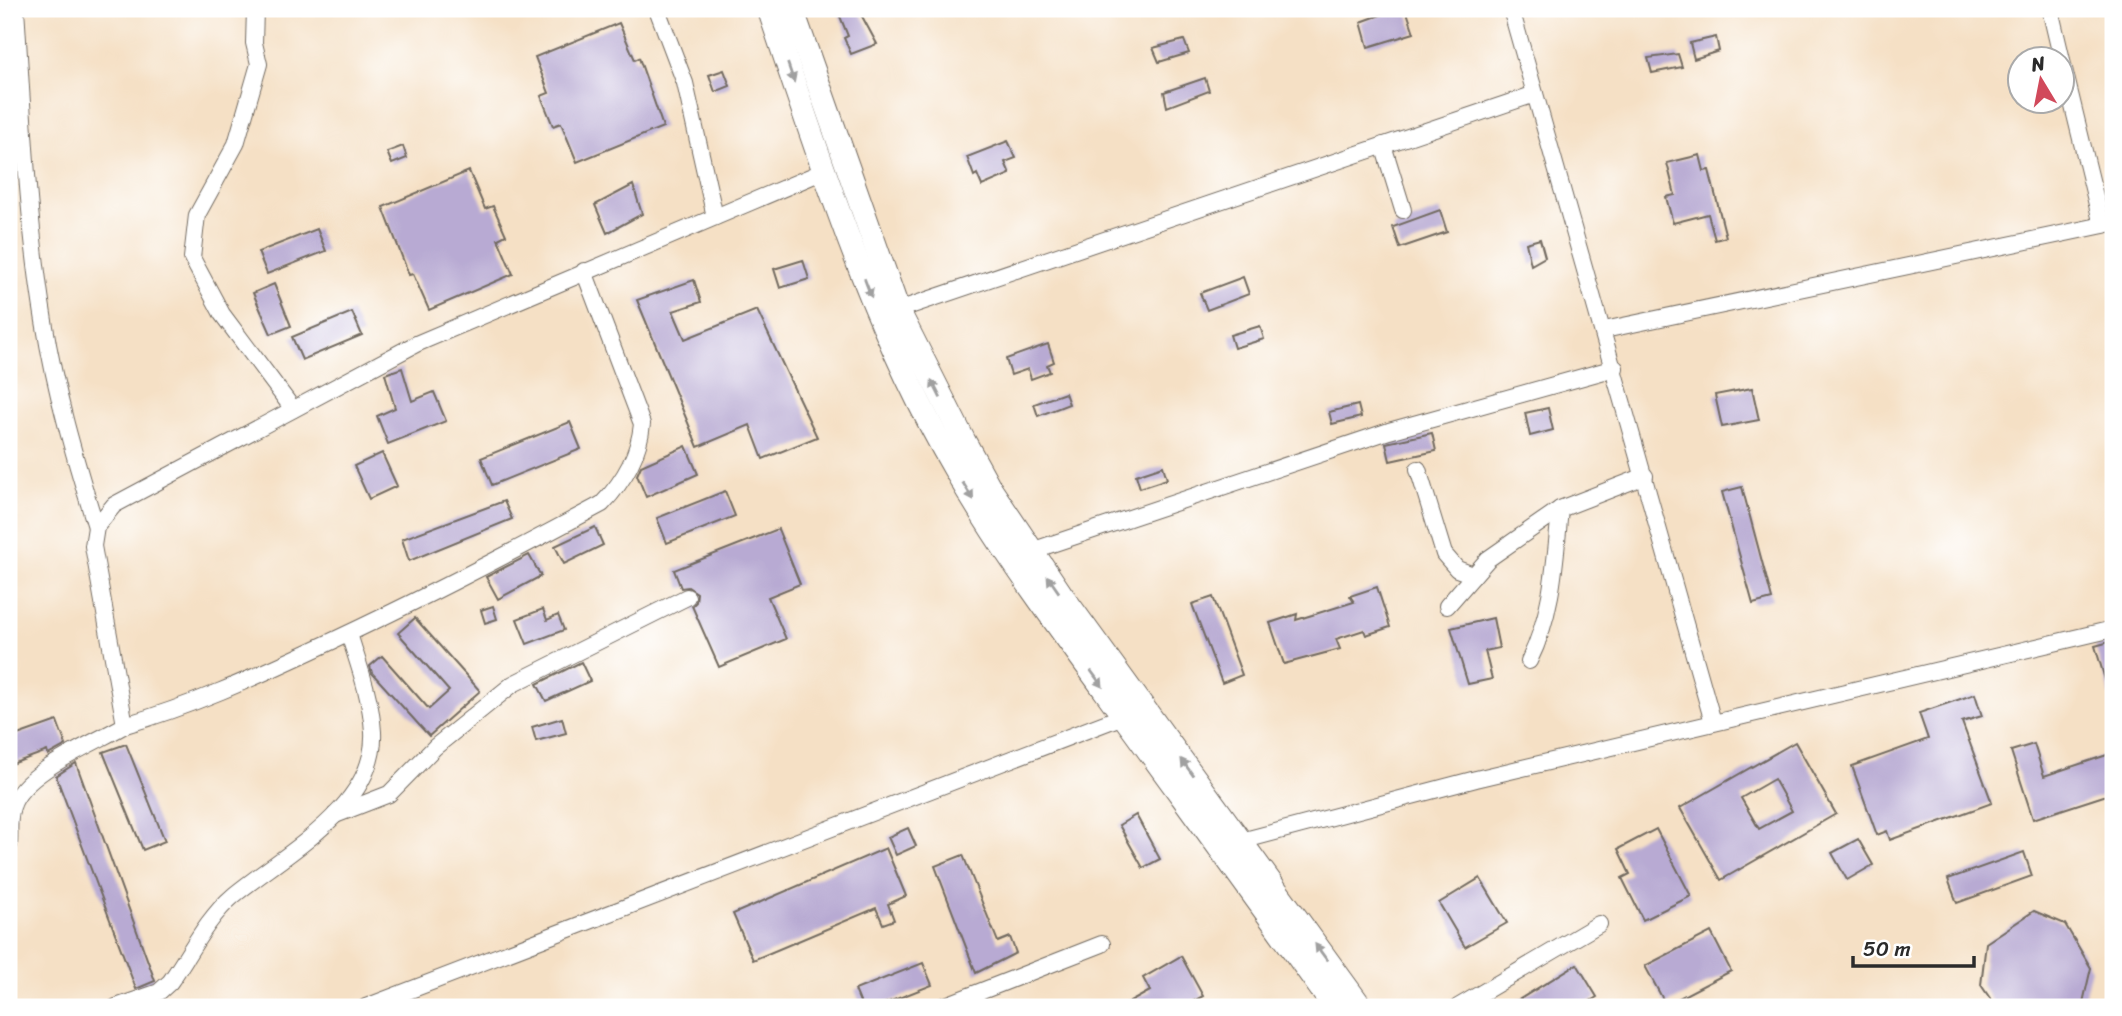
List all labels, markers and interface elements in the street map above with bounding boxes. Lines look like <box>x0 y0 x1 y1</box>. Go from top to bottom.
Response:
north arrow <box>2007 46 2076 116</box>
text: N <box>2028 46 2048 81</box>
one-way arrow <box>786 63 797 84</box>
one-way arrow <box>863 277 874 298</box>
one-way arrow <box>930 379 942 399</box>
one-way arrow <box>962 482 974 501</box>
one-way arrow <box>1046 575 1060 593</box>
one-way arrow <box>1090 670 1104 688</box>
one-way arrow <box>1180 759 1195 777</box>
scale bar <box>1853 925 1973 969</box>
text: 50 m <box>1863 930 1911 968</box>
one-way arrow <box>1314 943 1328 961</box>

